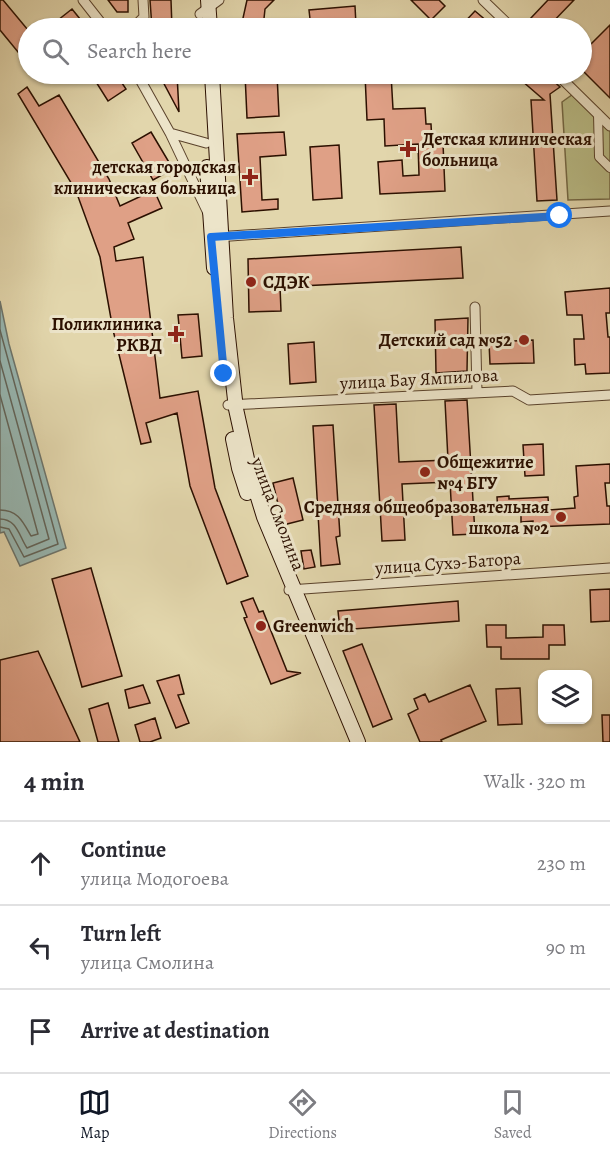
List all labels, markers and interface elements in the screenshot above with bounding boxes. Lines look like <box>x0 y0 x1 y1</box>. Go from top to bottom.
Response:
search box <box>18 18 592 84</box>
icon: search <box>39 35 72 68</box>
text: Search here <box>87 36 192 66</box>
place label: Детская клиническая больница <box>422 127 592 172</box>
marker: Детская клиническая больница <box>399 140 417 158</box>
place label: детская городская клиническая больница <box>54 155 236 200</box>
marker: детская городская клиническая больница <box>241 168 259 186</box>
route start <box>546 202 572 228</box>
place label: СДЭК <box>263 270 310 294</box>
marker: СДЭК <box>244 275 258 289</box>
place label: Поликлиника РКВД <box>51 312 162 357</box>
marker: Поликлиника РКВД <box>167 325 185 343</box>
place label: Детский сад №52 <box>379 328 512 352</box>
marker: Детский сад №52 <box>517 333 531 347</box>
route end <box>210 360 236 386</box>
street label: улица Бау Ямпилова <box>338 363 499 395</box>
place label: Общежитие №4 БГУ <box>437 450 534 495</box>
street label: улица Смолина <box>245 453 311 575</box>
marker: Общежитие №4 БГУ <box>418 465 432 479</box>
place label: Средняя общеобразовательная школа №2 <box>304 495 549 540</box>
marker: Средняя общеобразовательная школа №2 <box>554 510 568 524</box>
street label: улица Сухэ-Батора <box>373 546 522 580</box>
place label: Greenwich <box>273 614 354 638</box>
marker: Greenwich <box>254 619 268 633</box>
map controls <box>538 670 592 724</box>
button: layers <box>538 670 592 724</box>
text: 4 min <box>24 764 85 799</box>
text: Walk · 320 m <box>484 768 586 795</box>
text: Continue <box>81 835 166 865</box>
icon: ahead <box>24 847 57 880</box>
text: 230 m <box>537 850 586 877</box>
text: улица Модогоева <box>81 865 229 892</box>
text: Turn left <box>81 919 161 949</box>
icon: left <box>24 931 57 964</box>
text: 90 m <box>546 934 586 961</box>
text: улица Смолина <box>81 949 214 976</box>
icon: arrive <box>24 1015 57 1048</box>
text: Arrive at destination <box>81 1016 270 1046</box>
tab: Map <box>78 1086 111 1144</box>
tab: Directions <box>268 1086 337 1144</box>
tab: Saved <box>494 1086 532 1144</box>

